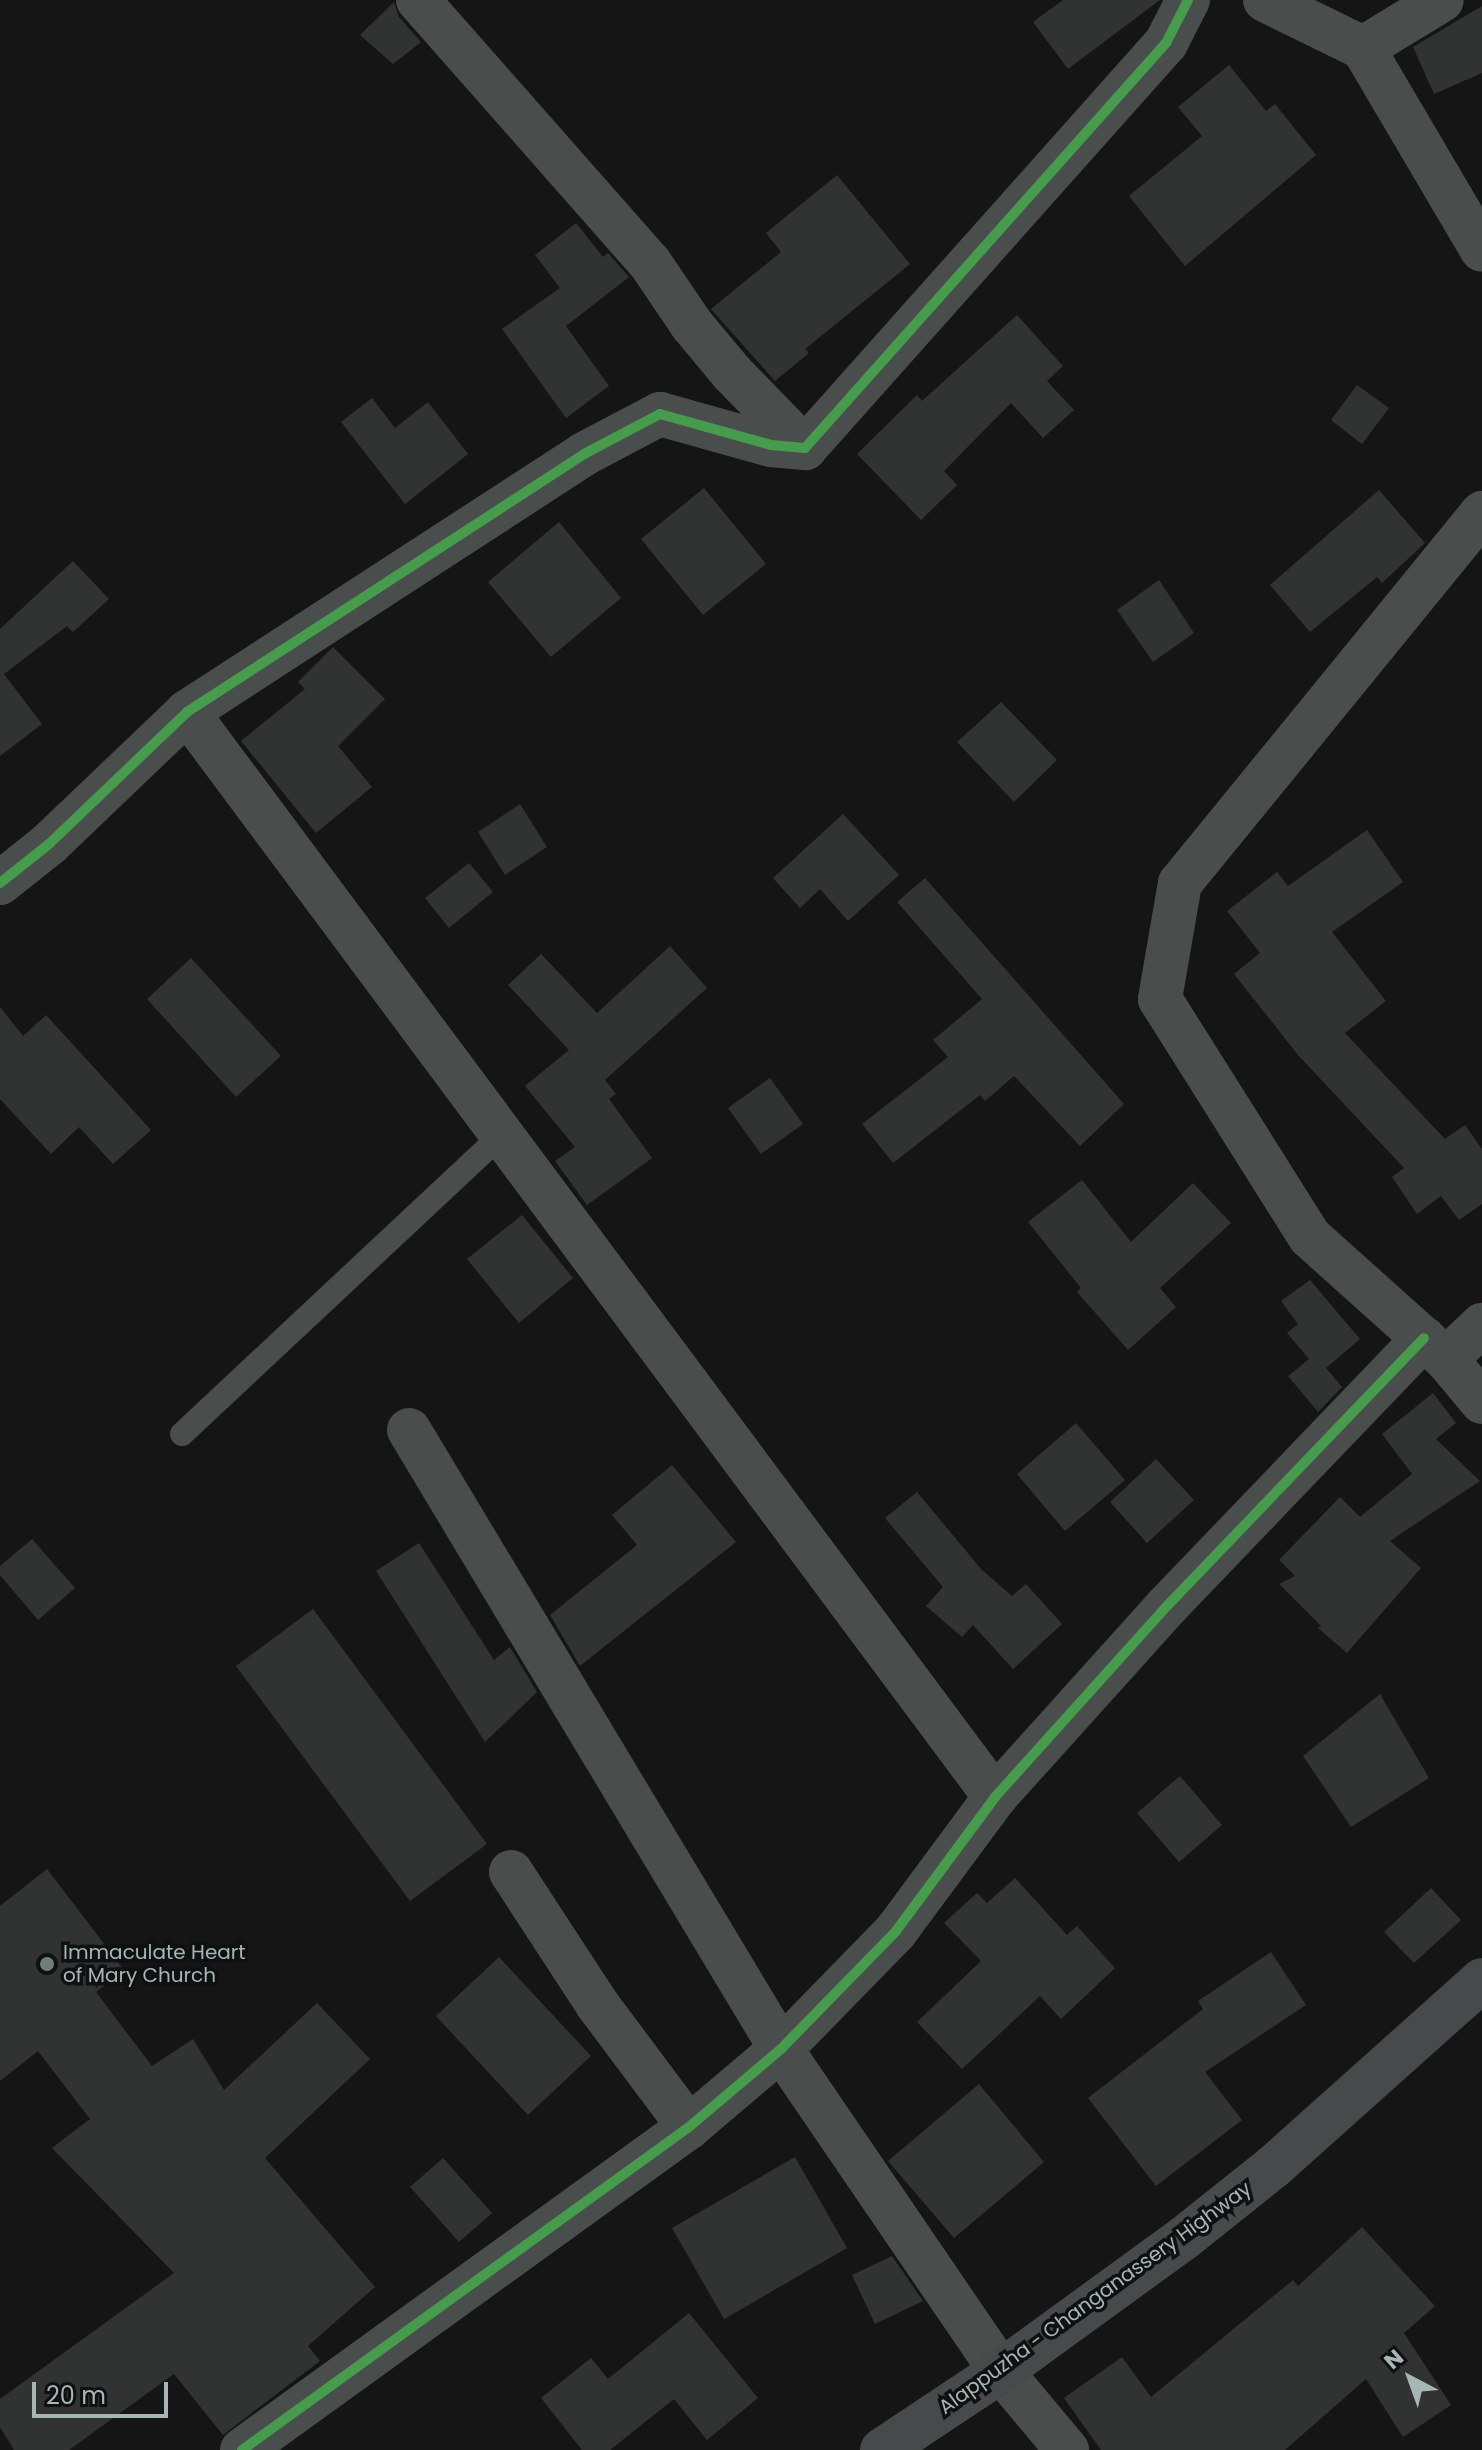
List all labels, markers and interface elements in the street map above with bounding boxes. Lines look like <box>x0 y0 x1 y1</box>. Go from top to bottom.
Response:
place label: Immaculate Heart of Mary Church <box>63 1940 246 1987</box>
marker: Immaculate Heart of Mary Church <box>38 1955 56 1973</box>
street label: Alappuzha - Changanassery Highway <box>934 2176 1256 2420</box>
north arrow <box>1370 2338 1450 2418</box>
text: N <box>1378 2342 1410 2377</box>
scale bar <box>36 2366 172 2416</box>
text: 20 m <box>46 2379 106 2412</box>

